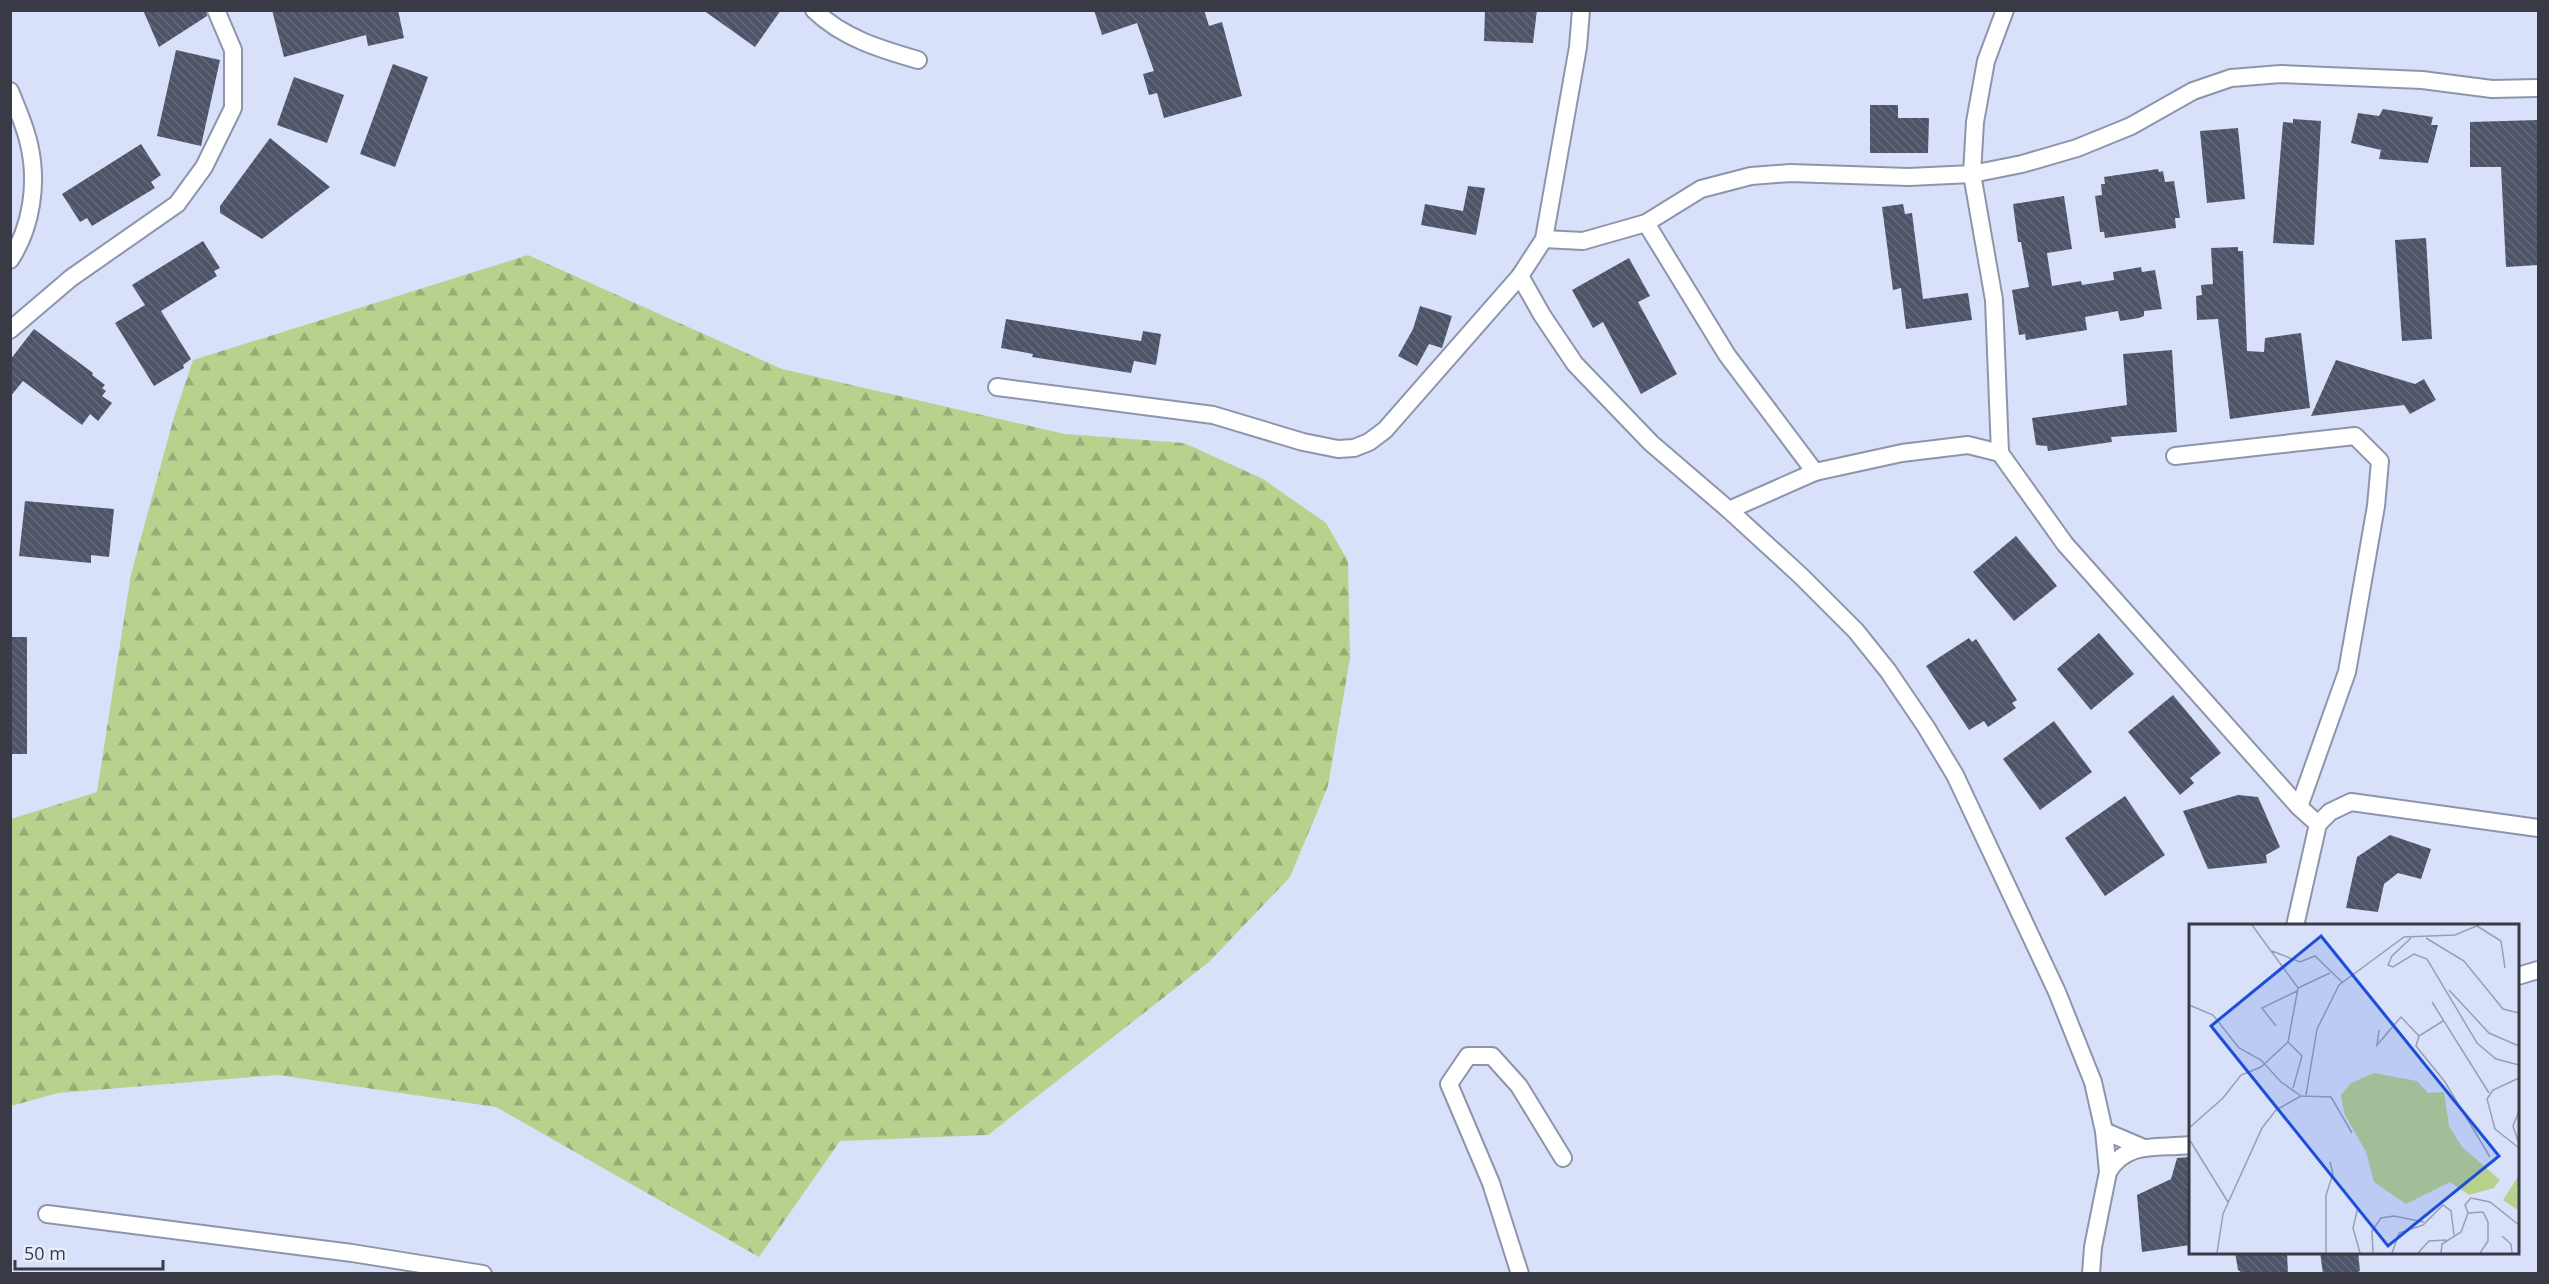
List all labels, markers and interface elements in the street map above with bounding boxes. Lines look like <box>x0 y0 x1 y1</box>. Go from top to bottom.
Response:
inset map <box>2189 924 2519 1254</box>
scale bar <box>15 1233 164 1271</box>
text: 50 m <box>24 1241 66 1265</box>

